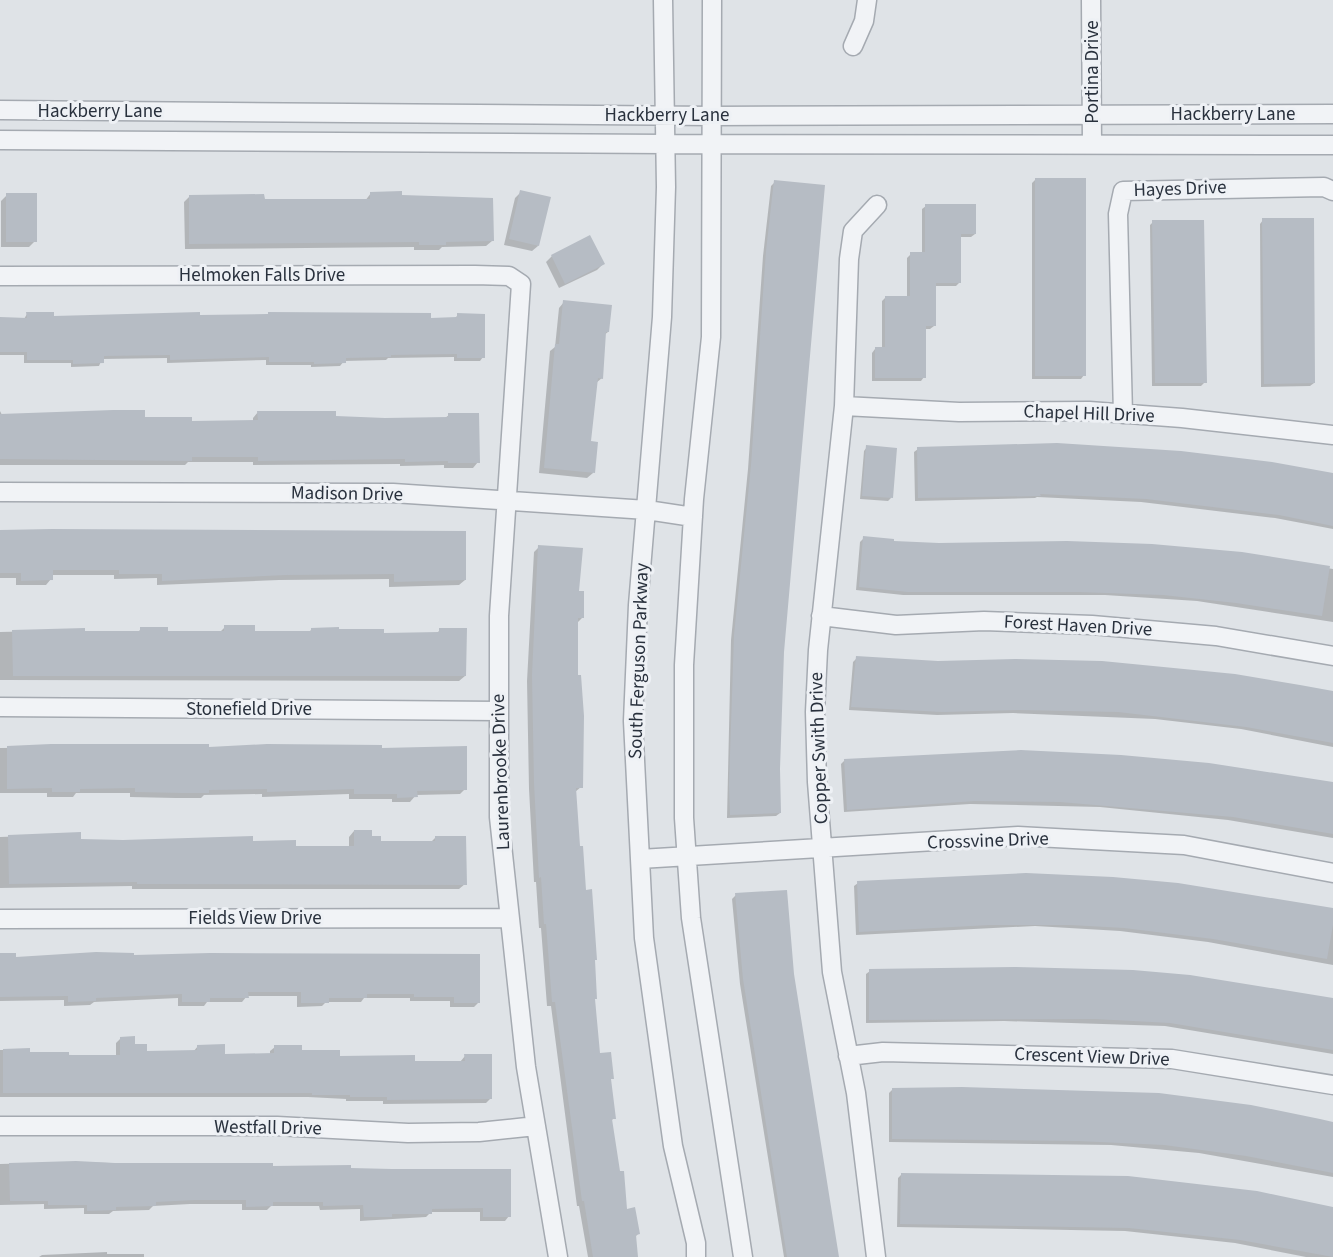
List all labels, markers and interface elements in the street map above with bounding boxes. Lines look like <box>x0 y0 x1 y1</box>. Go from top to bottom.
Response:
street label: Portina Drive <box>1079 20 1106 124</box>
street label: Hackberry Lane <box>38 98 162 125</box>
street label: Hackberry Lane <box>1171 101 1295 128</box>
street label: Hackberry Lane <box>605 102 729 129</box>
street label: Hayes Drive <box>1133 174 1227 204</box>
street label: Helmoken Falls Drive <box>179 262 345 289</box>
street label: Chapel Hill Drive <box>1023 398 1155 430</box>
street label: Madison Drive <box>291 480 403 508</box>
street label: South Ferguson Parkway <box>622 562 656 759</box>
street label: Forest Haven Drive <box>1003 609 1153 643</box>
street label: Copper Swith Drive <box>803 671 835 825</box>
street label: Laurenbrooke Drive <box>485 693 517 851</box>
street label: Stonefield Drive <box>186 696 312 723</box>
street label: Crossvine Drive <box>927 825 1049 857</box>
street label: Fields View Drive <box>188 905 322 932</box>
street label: Crescent View Drive <box>1014 1041 1170 1073</box>
street label: Westfall Drive <box>214 1114 322 1142</box>

